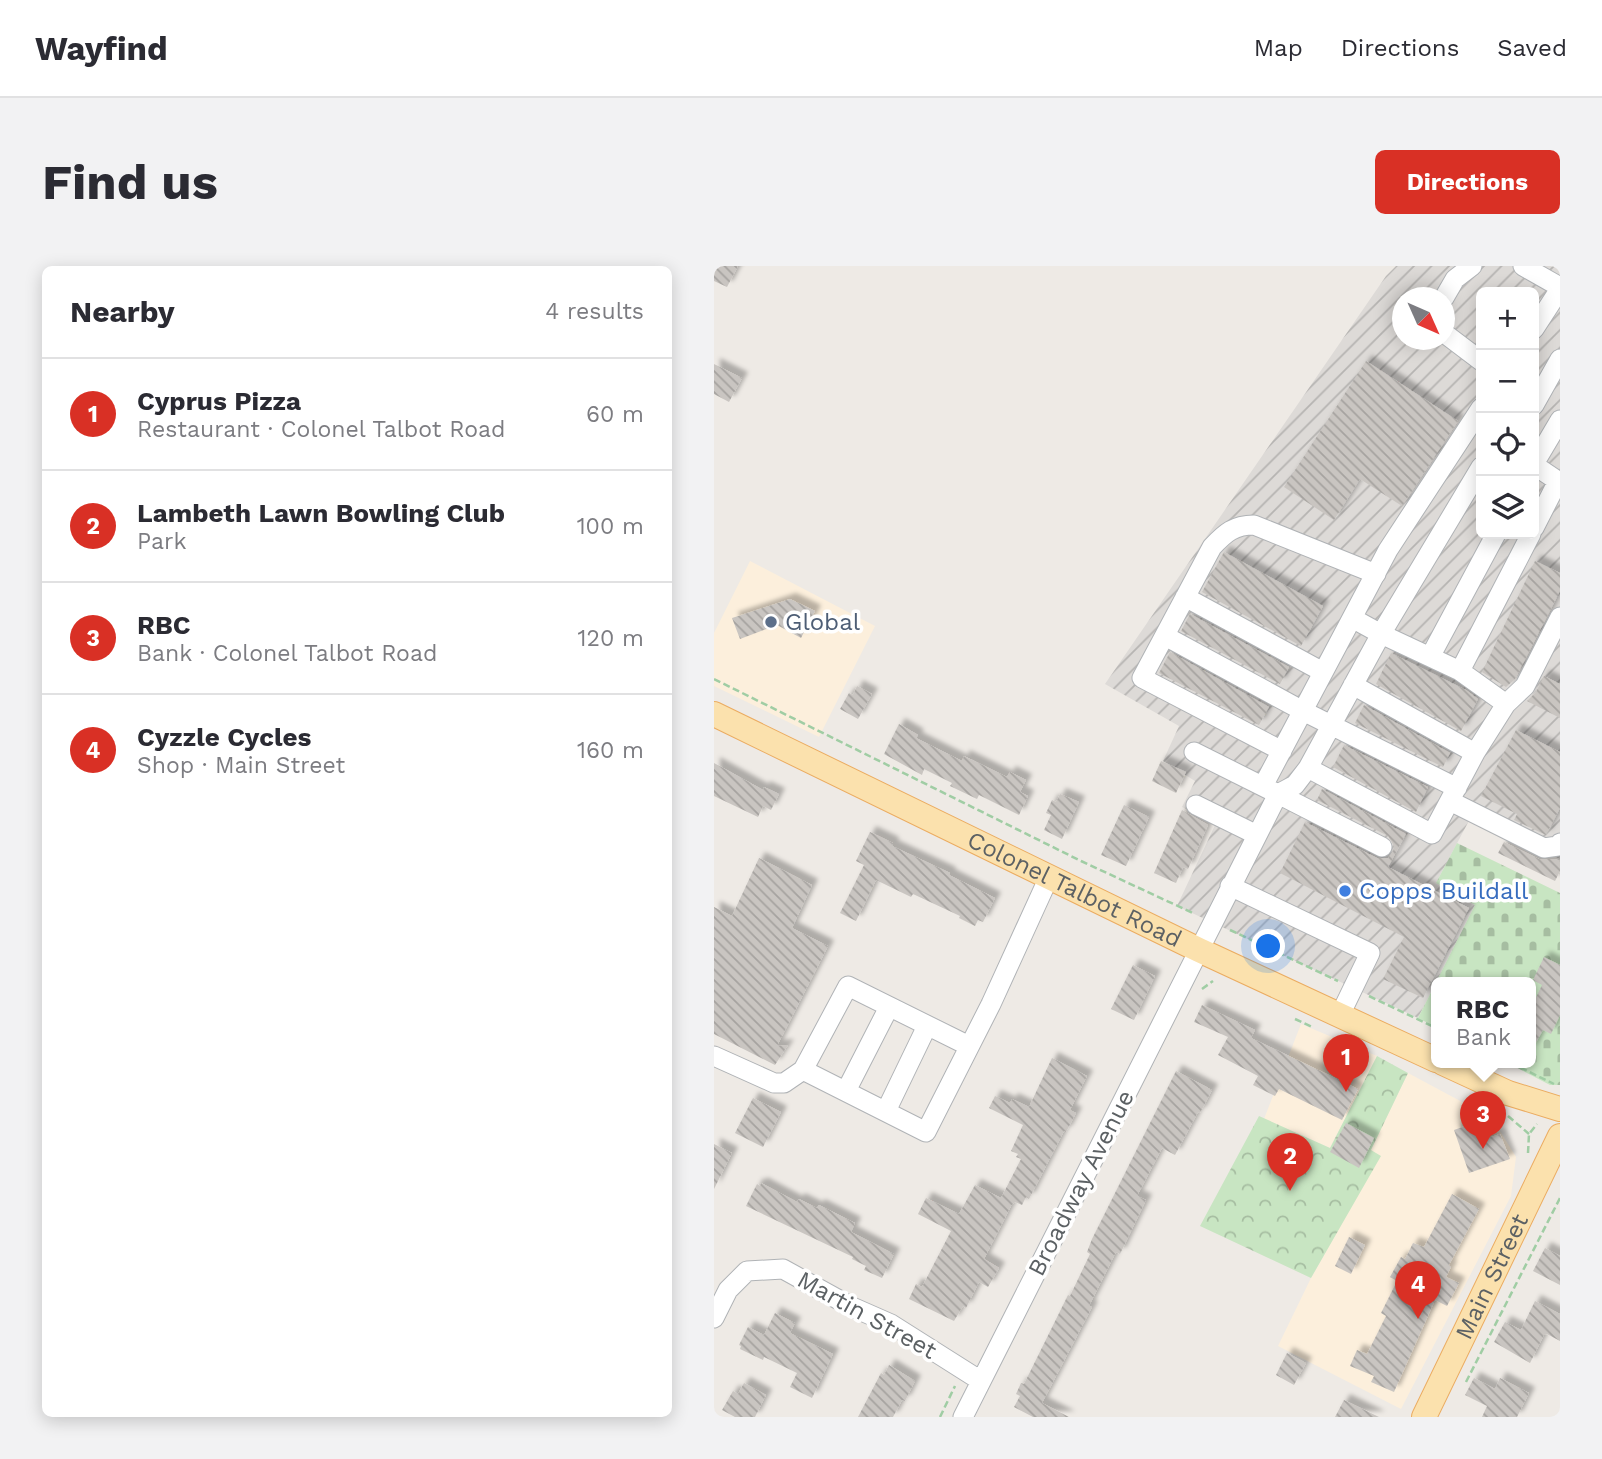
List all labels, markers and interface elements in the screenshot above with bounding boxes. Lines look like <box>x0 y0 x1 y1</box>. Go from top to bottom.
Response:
text: Wayfind <box>35 29 168 68</box>
text: Map <box>1254 34 1303 62</box>
text: Directions <box>1341 34 1459 62</box>
text: Saved <box>1497 34 1567 62</box>
button: Directions <box>1375 150 1560 214</box>
text: Find us <box>42 153 218 211</box>
north arrow <box>1392 287 1455 350</box>
map controls <box>1476 287 1539 539</box>
button: + <box>1476 287 1539 350</box>
text: Nearby <box>70 294 175 329</box>
text: 4 results <box>545 298 644 325</box>
button: − <box>1476 350 1539 413</box>
text: Cyprus Pizza <box>137 386 301 416</box>
text: 1 <box>88 401 98 428</box>
text: 60 m <box>586 401 644 428</box>
button: locate <box>1476 413 1539 476</box>
text: Restaurant · Colonel Talbot Road <box>137 416 505 443</box>
button: layers <box>1476 476 1539 539</box>
text: Lambeth Lawn Bowling Club <box>137 498 505 528</box>
text: 2 <box>86 513 100 540</box>
text: 100 m <box>577 513 644 540</box>
text: Park <box>137 528 186 555</box>
place label: Global <box>785 608 861 636</box>
text: RBC <box>137 610 190 640</box>
marker: Global <box>763 614 779 630</box>
text: 3 <box>86 625 100 652</box>
text: 120 m <box>578 625 644 652</box>
text: Bank · Colonel Talbot Road <box>137 640 437 667</box>
text: Cyzzle Cycles <box>137 722 311 752</box>
text: 4 <box>86 737 100 764</box>
text: 160 m <box>577 737 644 764</box>
text: Shop · Main Street <box>137 752 345 779</box>
street label: Colonel Talbot Road <box>963 826 1186 953</box>
place label: Copps Buildall <box>1359 877 1529 905</box>
marker: Copps Buildall <box>1337 883 1353 899</box>
your location <box>1251 929 1285 963</box>
popup <box>1431 977 1536 1068</box>
text: RBC <box>1456 994 1509 1024</box>
text: Bank <box>1456 1024 1511 1051</box>
pin: 1 <box>1323 1034 1369 1092</box>
street label: Broadway Avenue <box>1022 1085 1140 1281</box>
pin: 3 <box>1460 1091 1506 1149</box>
pin: 2 <box>1267 1133 1313 1191</box>
street label: Main Street <box>1450 1209 1534 1344</box>
pin: 4 <box>1395 1261 1441 1319</box>
street label: Martin Street <box>793 1265 941 1365</box>

